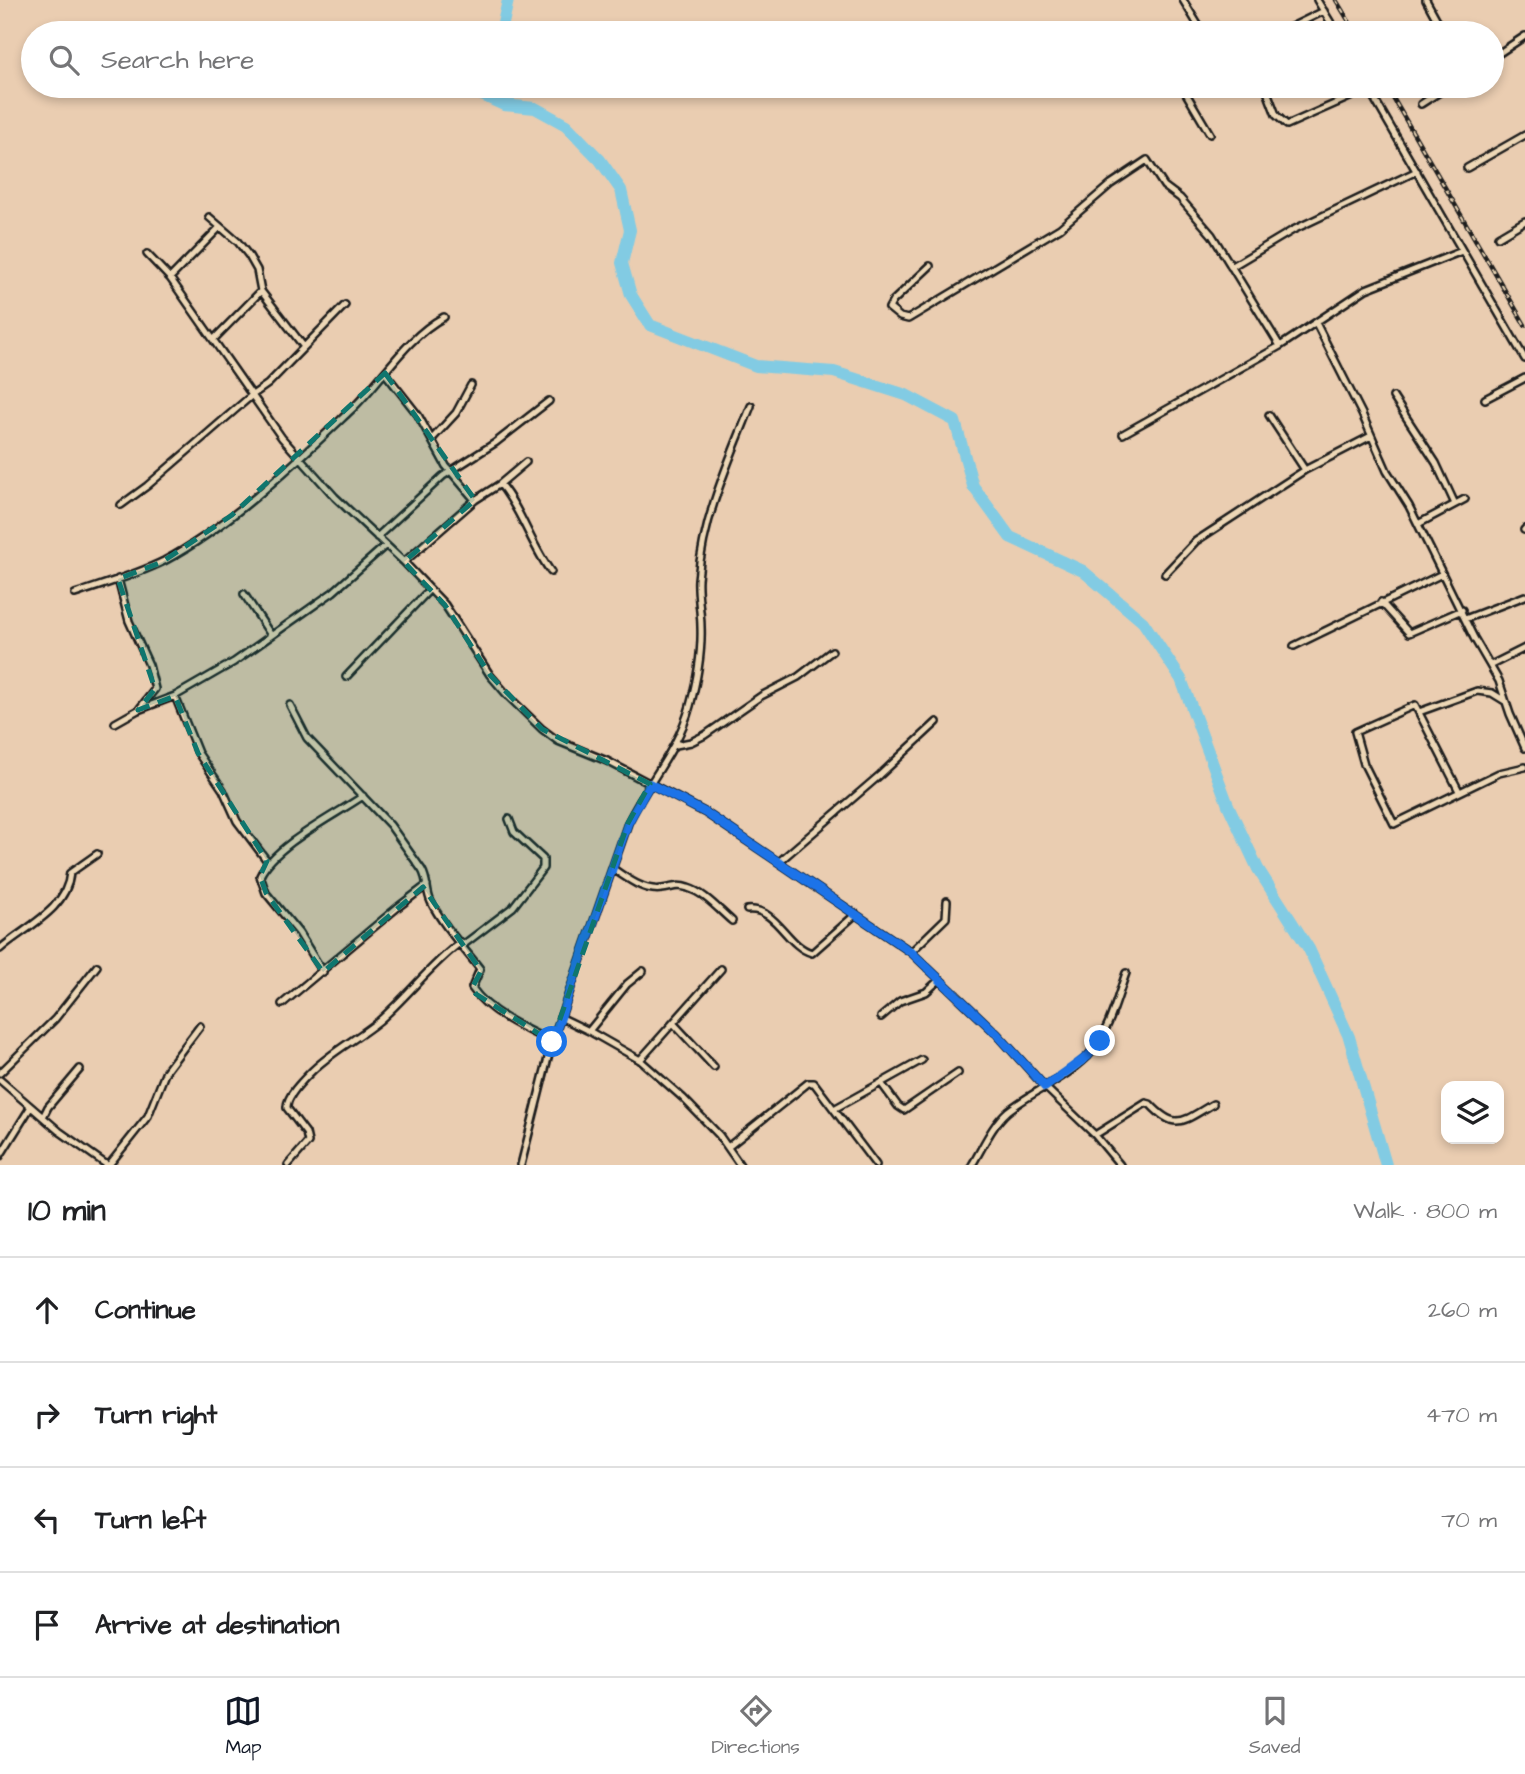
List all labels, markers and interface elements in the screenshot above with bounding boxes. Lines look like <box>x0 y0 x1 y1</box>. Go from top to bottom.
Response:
search box <box>21 21 1504 98</box>
icon: search <box>45 41 83 79</box>
text: Search here <box>101 42 254 78</box>
route end <box>1084 1025 1115 1056</box>
route start <box>536 1026 567 1057</box>
map controls <box>1441 1081 1504 1144</box>
button: layers <box>1441 1081 1504 1144</box>
text: 10 min <box>28 1190 106 1232</box>
text: Walk · 800 m <box>1353 1195 1497 1227</box>
icon: ahead <box>28 1291 66 1329</box>
text: Continue <box>95 1292 196 1328</box>
text: 260 m <box>1428 1294 1497 1326</box>
icon: right <box>28 1396 66 1434</box>
text: Turn right <box>95 1397 217 1433</box>
text: 470 m <box>1426 1399 1497 1431</box>
icon: left <box>28 1501 66 1539</box>
text: Turn left <box>95 1502 206 1538</box>
text: 70 m <box>1441 1504 1497 1536</box>
icon: arrive <box>28 1606 66 1644</box>
text: Arrive at destination <box>95 1607 340 1643</box>
tab: Map <box>224 1692 262 1761</box>
tab: Directions <box>711 1692 800 1761</box>
tab: Saved <box>1249 1692 1300 1761</box>

